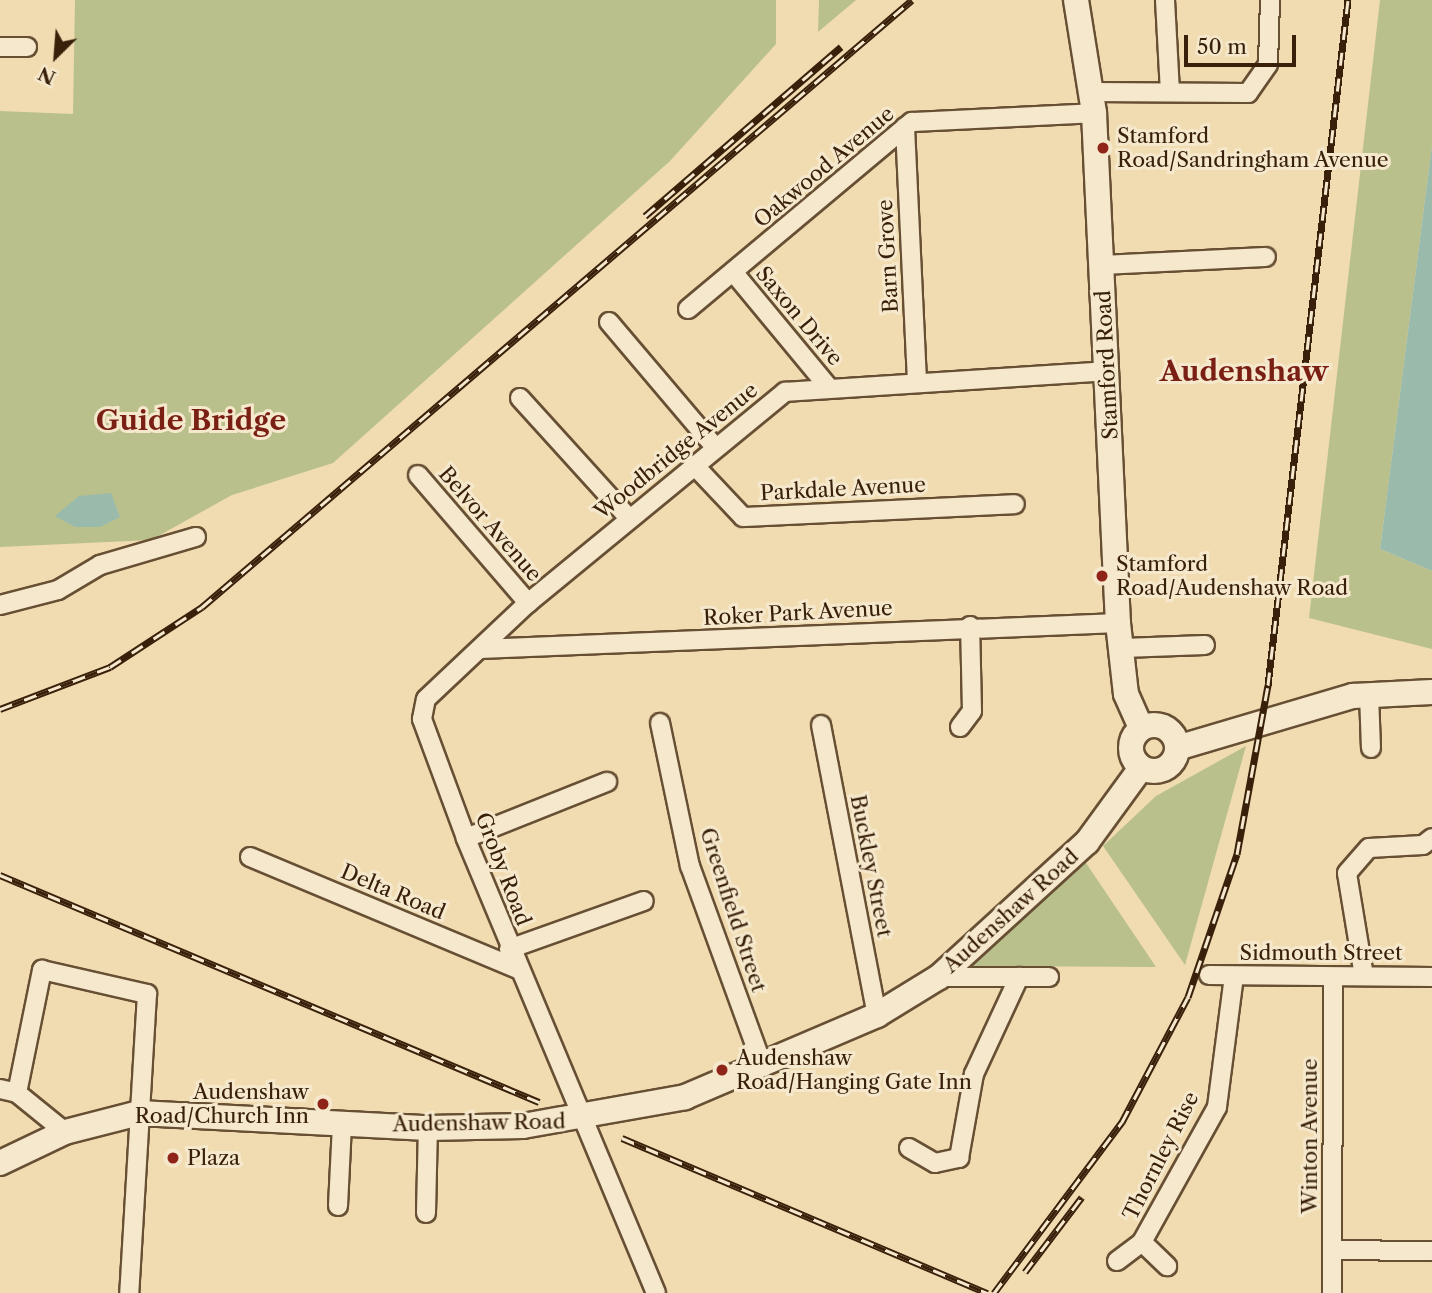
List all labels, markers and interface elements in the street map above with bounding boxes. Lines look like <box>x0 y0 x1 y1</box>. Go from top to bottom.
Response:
north arrow <box>21 21 91 91</box>
scale bar <box>1187 21 1299 65</box>
text: 50 m <box>1197 34 1247 59</box>
text: N <box>35 62 59 89</box>
street label: Oakwood Avenue <box>749 101 899 233</box>
place label: Stamford Road/Sandringham Avenue <box>1117 123 1389 173</box>
marker: Stamford Road/Sandringham Avenue <box>1095 140 1111 156</box>
street label: Barn Grove <box>872 199 904 313</box>
street label: Saxon Drive <box>750 261 848 371</box>
street label: Stamford Road <box>1091 290 1123 440</box>
district label: Audenshaw <box>1160 354 1328 388</box>
street label: Woodbridge Avenue <box>589 377 763 525</box>
district label: Guide Bridge <box>96 403 286 437</box>
street label: Belvor Avenue <box>433 461 547 587</box>
street label: Parkdale Avenue <box>759 472 927 506</box>
place label: Stamford Road/Audenshaw Road <box>1116 551 1349 601</box>
marker: Stamford Road/Audenshaw Road <box>1094 568 1110 584</box>
street label: Roker Park Avenue <box>702 595 894 631</box>
street label: Buckley Street <box>845 792 897 940</box>
street label: Groby Road <box>470 809 536 929</box>
street label: Greenfield Street <box>695 825 771 995</box>
street label: Audenshaw Road <box>938 844 1084 978</box>
street label: Delta Road <box>337 859 449 925</box>
street label: Sidmouth Street <box>1240 940 1402 966</box>
place label: Audenshaw Road/Hanging Gate Inn <box>736 1045 972 1095</box>
street label: Winton Avenue <box>1297 1058 1323 1214</box>
marker: Audenshaw Road/Hanging Gate Inn <box>714 1062 730 1078</box>
place label: Audenshaw Road/Church Inn <box>135 1079 309 1129</box>
street label: Thornley Rise <box>1118 1087 1204 1225</box>
marker: Audenshaw Road/Church Inn <box>315 1096 331 1112</box>
street label: Audenshaw Road <box>392 1109 566 1137</box>
place label: Plaza <box>187 1145 240 1171</box>
marker: Plaza <box>165 1150 181 1166</box>

